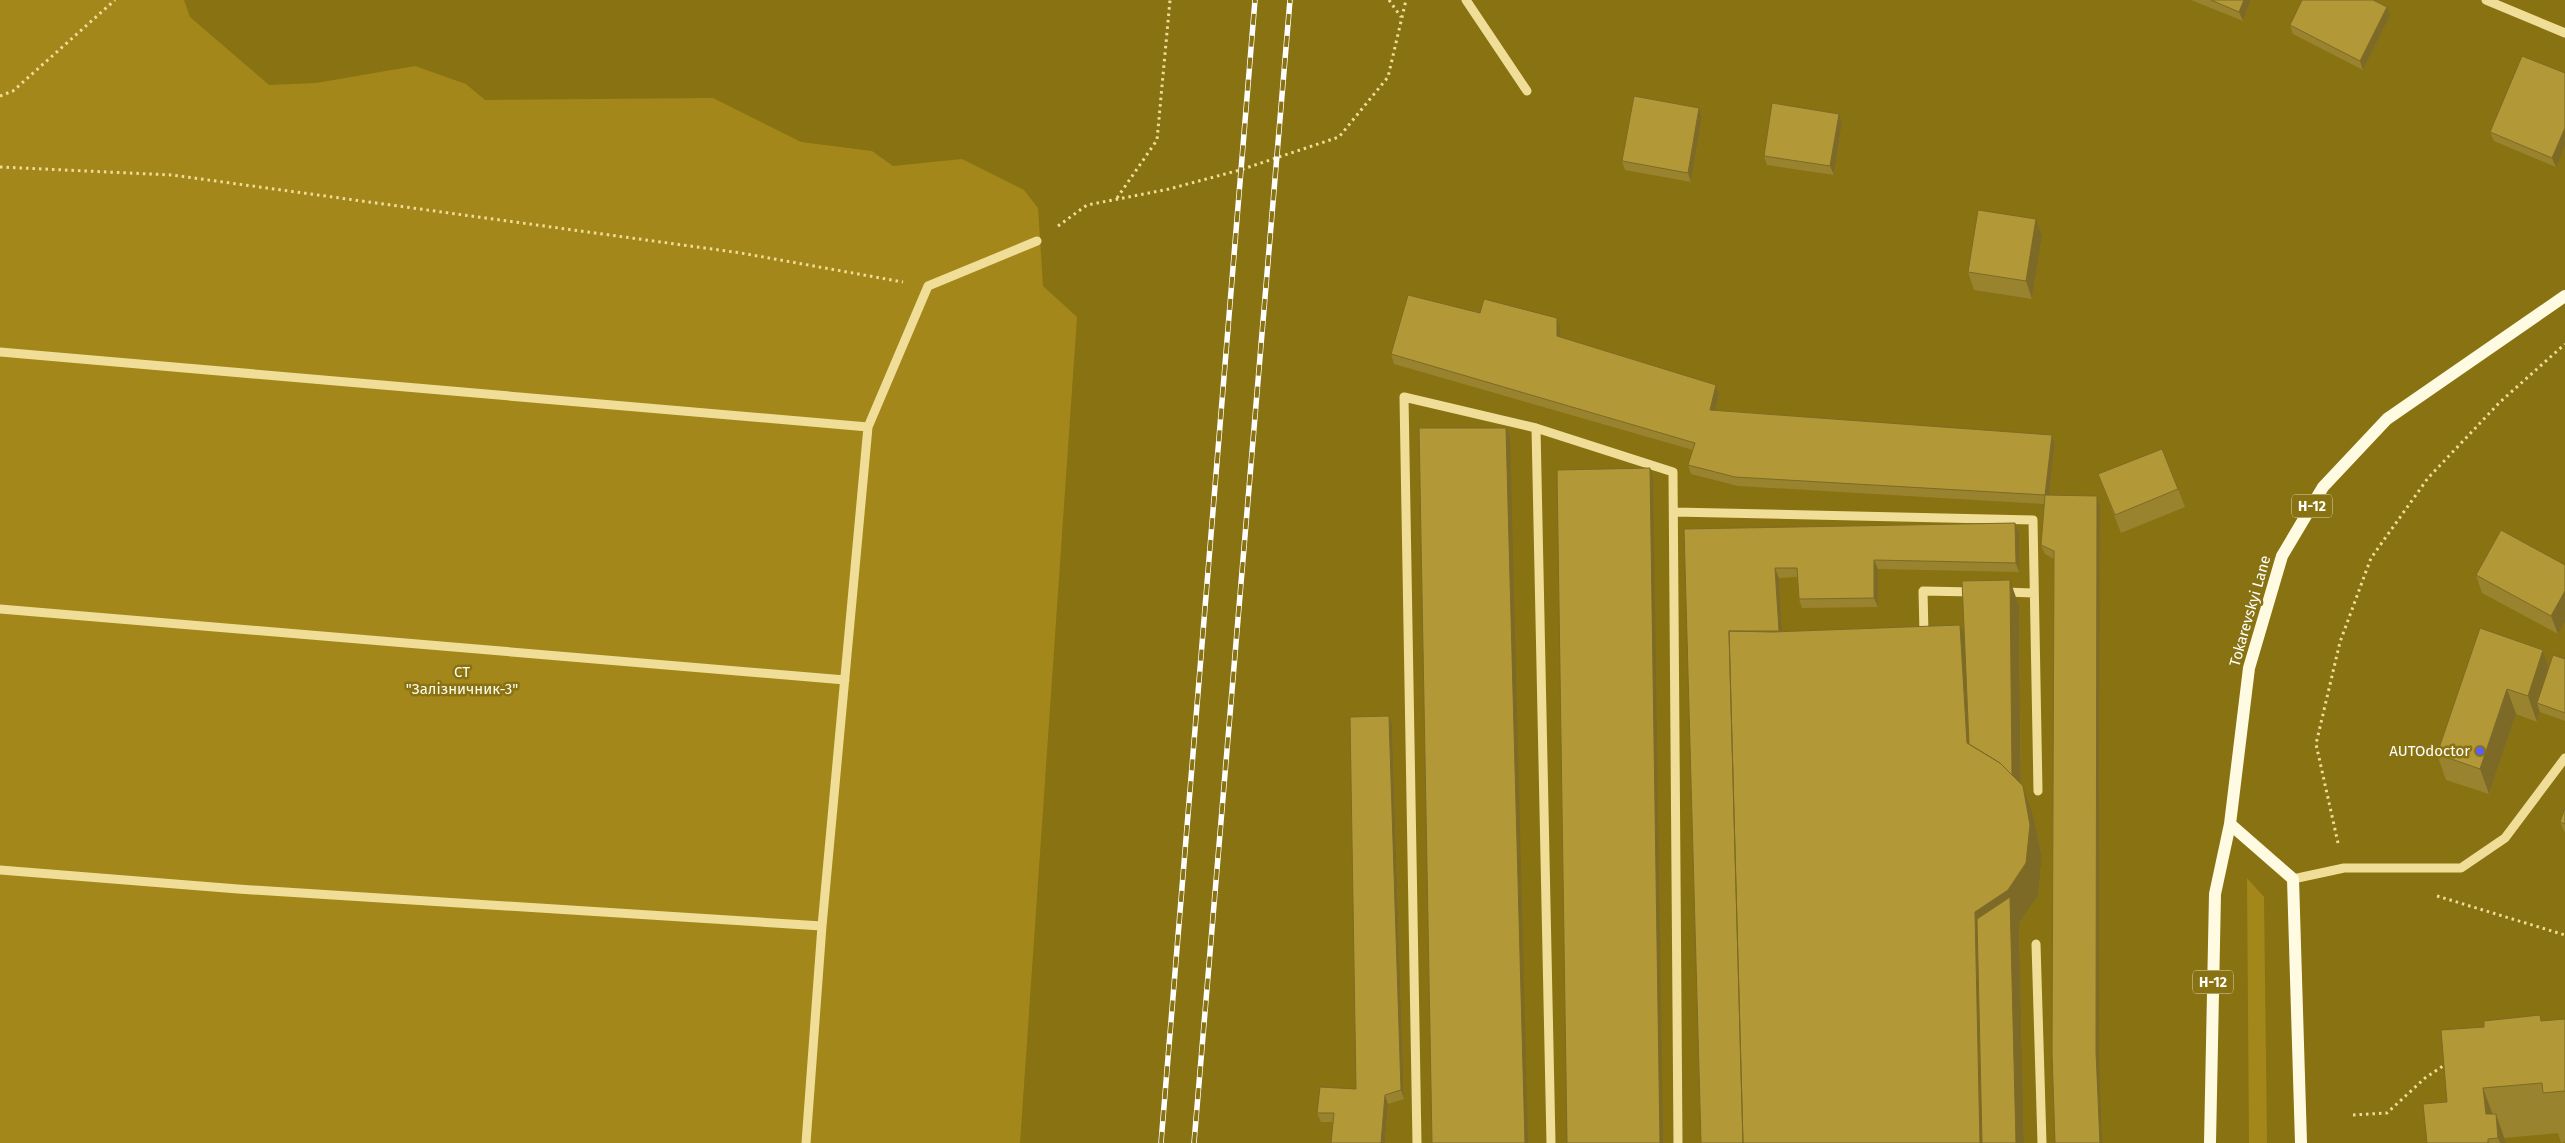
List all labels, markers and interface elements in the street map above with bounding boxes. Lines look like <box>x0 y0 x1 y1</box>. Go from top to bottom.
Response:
road number: Н-12 <box>2292 494 2332 518</box>
street label: Tokarevskyi Lane <box>2226 553 2274 669</box>
park label: СТ "Залізничник-3" <box>406 663 518 698</box>
place label: AUTOdoctor <box>2389 742 2470 760</box>
marker: AUTOdoctor <box>2474 745 2486 757</box>
road number: Н-12 <box>2193 970 2233 994</box>

